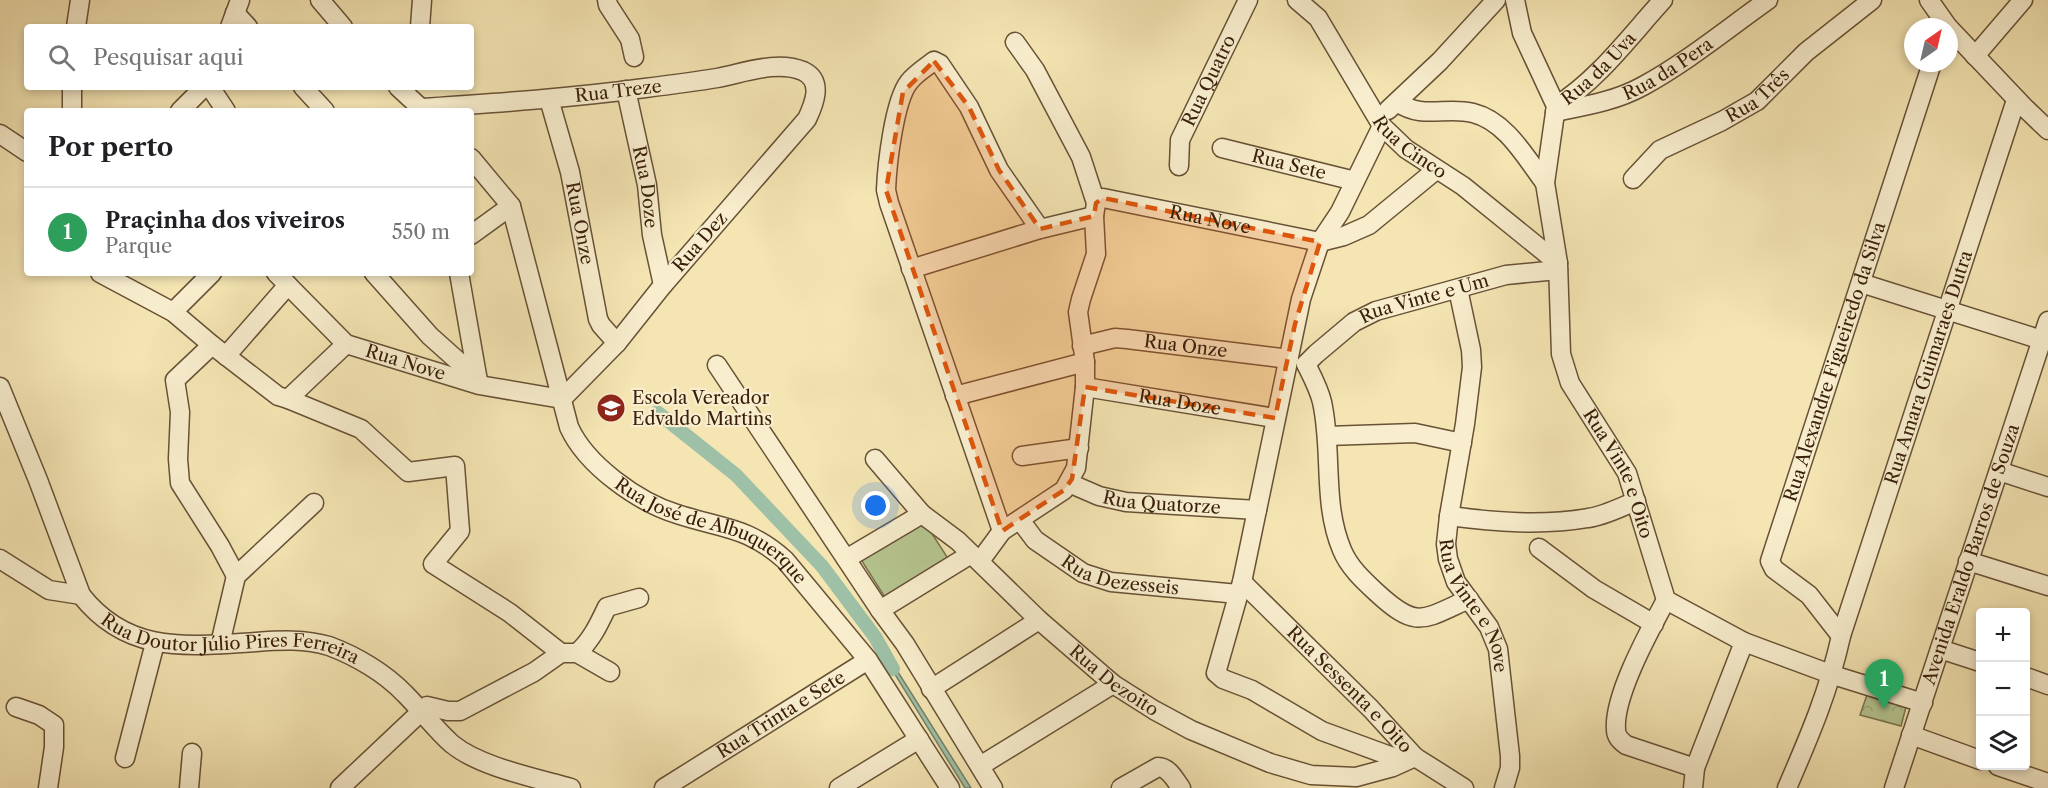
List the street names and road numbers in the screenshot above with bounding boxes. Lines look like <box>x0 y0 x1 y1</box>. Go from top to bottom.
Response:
street label: Rua da Uva <box>1557 27 1641 110</box>
street label: Rua Quatro <box>1177 31 1240 130</box>
street label: Rua da Pera <box>1620 33 1718 105</box>
street label: Rua Três <box>1722 64 1794 128</box>
street label: Rua Treze <box>574 75 663 107</box>
street label: Rua Cinco <box>1367 112 1451 183</box>
street label: Rua Doze <box>628 144 662 229</box>
street label: Rua Sete <box>1250 145 1328 184</box>
street label: Rua Onze <box>561 180 598 266</box>
street label: Rua Nove <box>1167 201 1253 239</box>
street label: Rua Dez <box>668 208 732 276</box>
street label: Rua Alexandre Figueiredo da Silva <box>1779 219 1891 505</box>
street label: Rua Amara Guimaraes Dutra <box>1880 247 1977 487</box>
street label: Rua Vinte e Um <box>1356 269 1491 329</box>
street label: Rua Onze <box>1143 330 1229 362</box>
street label: Rua Nove <box>363 340 448 385</box>
street label: Rua Doze <box>1137 385 1223 420</box>
street label: Rua Vinte e Oito <box>1578 405 1657 541</box>
street label: Avenida Eraldo Barros de Souza <box>1917 421 2024 689</box>
street label: Rua José de Albuquerque <box>610 473 811 589</box>
street label: Rua Quatorze <box>1101 486 1221 519</box>
street label: Rua Vinte e Nove <box>1434 537 1512 674</box>
street label: Rua Dezesseis <box>1057 550 1180 599</box>
street label: Rua Doutor Júlio Pires Ferreira <box>96 609 363 669</box>
street label: Rua Sessenta e Oito <box>1282 621 1417 758</box>
street label: Rua Dezoito <box>1065 640 1163 721</box>
street label: Rua Trinta e Sete <box>713 666 849 763</box>

